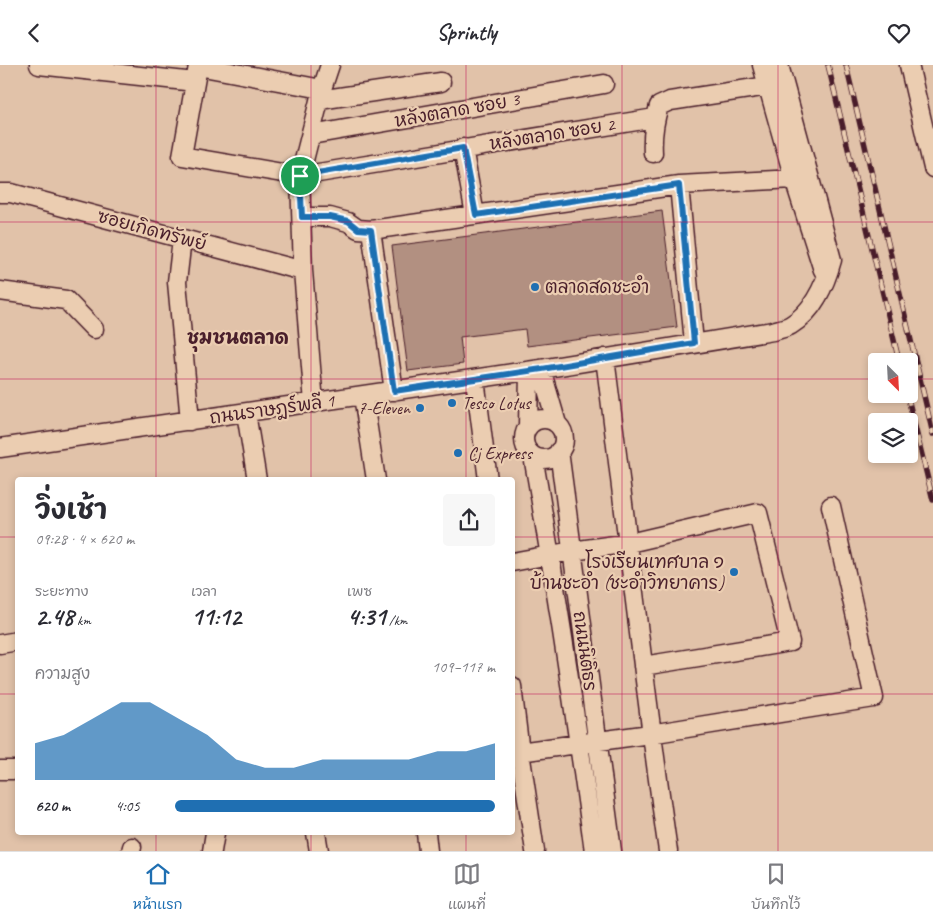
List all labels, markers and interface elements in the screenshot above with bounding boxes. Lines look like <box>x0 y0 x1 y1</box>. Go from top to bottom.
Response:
icon: back <box>20 19 48 47</box>
text: Sprintly <box>436 19 497 47</box>
icon: heart <box>885 19 913 47</box>
street label: หลังตลาด ซอย 3 <box>393 88 523 132</box>
street label: หลังตลาด ซอย 2 <box>488 113 618 155</box>
pin <box>279 155 321 197</box>
icon: arrive <box>286 162 314 190</box>
street label: ซอยเกิดทรัพย์ <box>95 203 210 255</box>
place label: ตลาดสดชะอำ <box>545 275 649 298</box>
marker: ตลาดสดชะอำ <box>529 281 541 293</box>
district label: ชุมชนตลาด <box>187 326 289 352</box>
north arrow <box>868 353 918 403</box>
map controls <box>868 353 918 463</box>
street label: ถนนราษฎร์พลี 1 <box>208 387 337 430</box>
place label: Tesco Lotus <box>462 392 532 414</box>
place label: 7-Eleven <box>358 397 411 419</box>
marker: Tesco Lotus <box>446 397 458 409</box>
marker: 7-Eleven <box>414 402 426 414</box>
button: layers <box>868 413 918 463</box>
place label: Cj Express <box>468 442 534 464</box>
marker: Cj Express <box>452 447 464 459</box>
text: วิ่งเช้า <box>35 492 107 527</box>
button: share <box>443 494 495 546</box>
text: 09:28 · 4 × 620 m <box>35 529 134 549</box>
place label: โรงเรียนเทศบาล ๑ บ้านชะอำ (ชะอำวิทยาคาร) <box>530 549 725 594</box>
marker: โรงเรียนเทศบาล ๑ บ้านชะอำ (ชะอำวิทยาคาร) <box>728 566 740 578</box>
text: ระยะทาง <box>35 583 88 600</box>
text: เวลา <box>191 583 217 600</box>
text: เพซ <box>347 583 372 600</box>
text: 2.48 <box>35 601 74 633</box>
text: 11:12 <box>191 601 241 633</box>
text: 4:31 <box>347 601 386 633</box>
street label: ถนนนิติธร <box>569 610 601 692</box>
text: km <box>74 612 91 629</box>
text: /km <box>386 612 407 629</box>
text: 109–117 m <box>432 657 495 677</box>
text: ความสูง <box>35 664 90 684</box>
text: 620 m <box>35 796 70 816</box>
text: 4:05 <box>115 796 140 816</box>
tab: หน้าแรก <box>133 860 183 914</box>
tab: แผนที่ <box>448 860 486 914</box>
tab: บันทึกไว้ <box>751 860 800 914</box>

